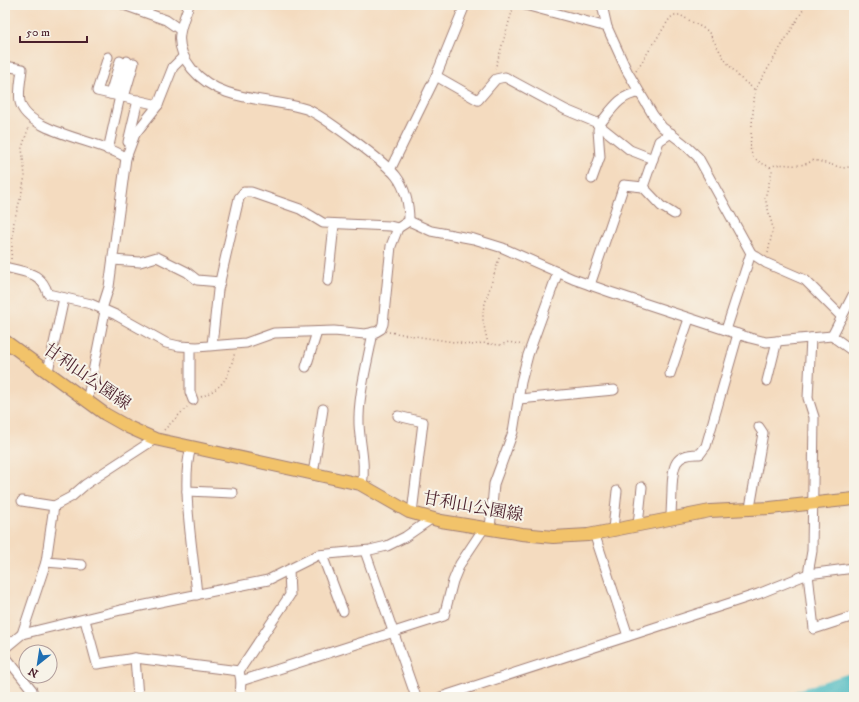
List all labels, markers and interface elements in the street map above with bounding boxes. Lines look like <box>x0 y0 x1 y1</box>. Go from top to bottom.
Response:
scale bar <box>20 18 87 44</box>
text: 50 m <box>26 25 50 40</box>
street label: 甘利山公園線 <box>39 339 135 415</box>
street label: 甘利山公園線 <box>421 487 525 527</box>
north arrow <box>18 644 58 684</box>
text: N <box>26 663 41 680</box>

